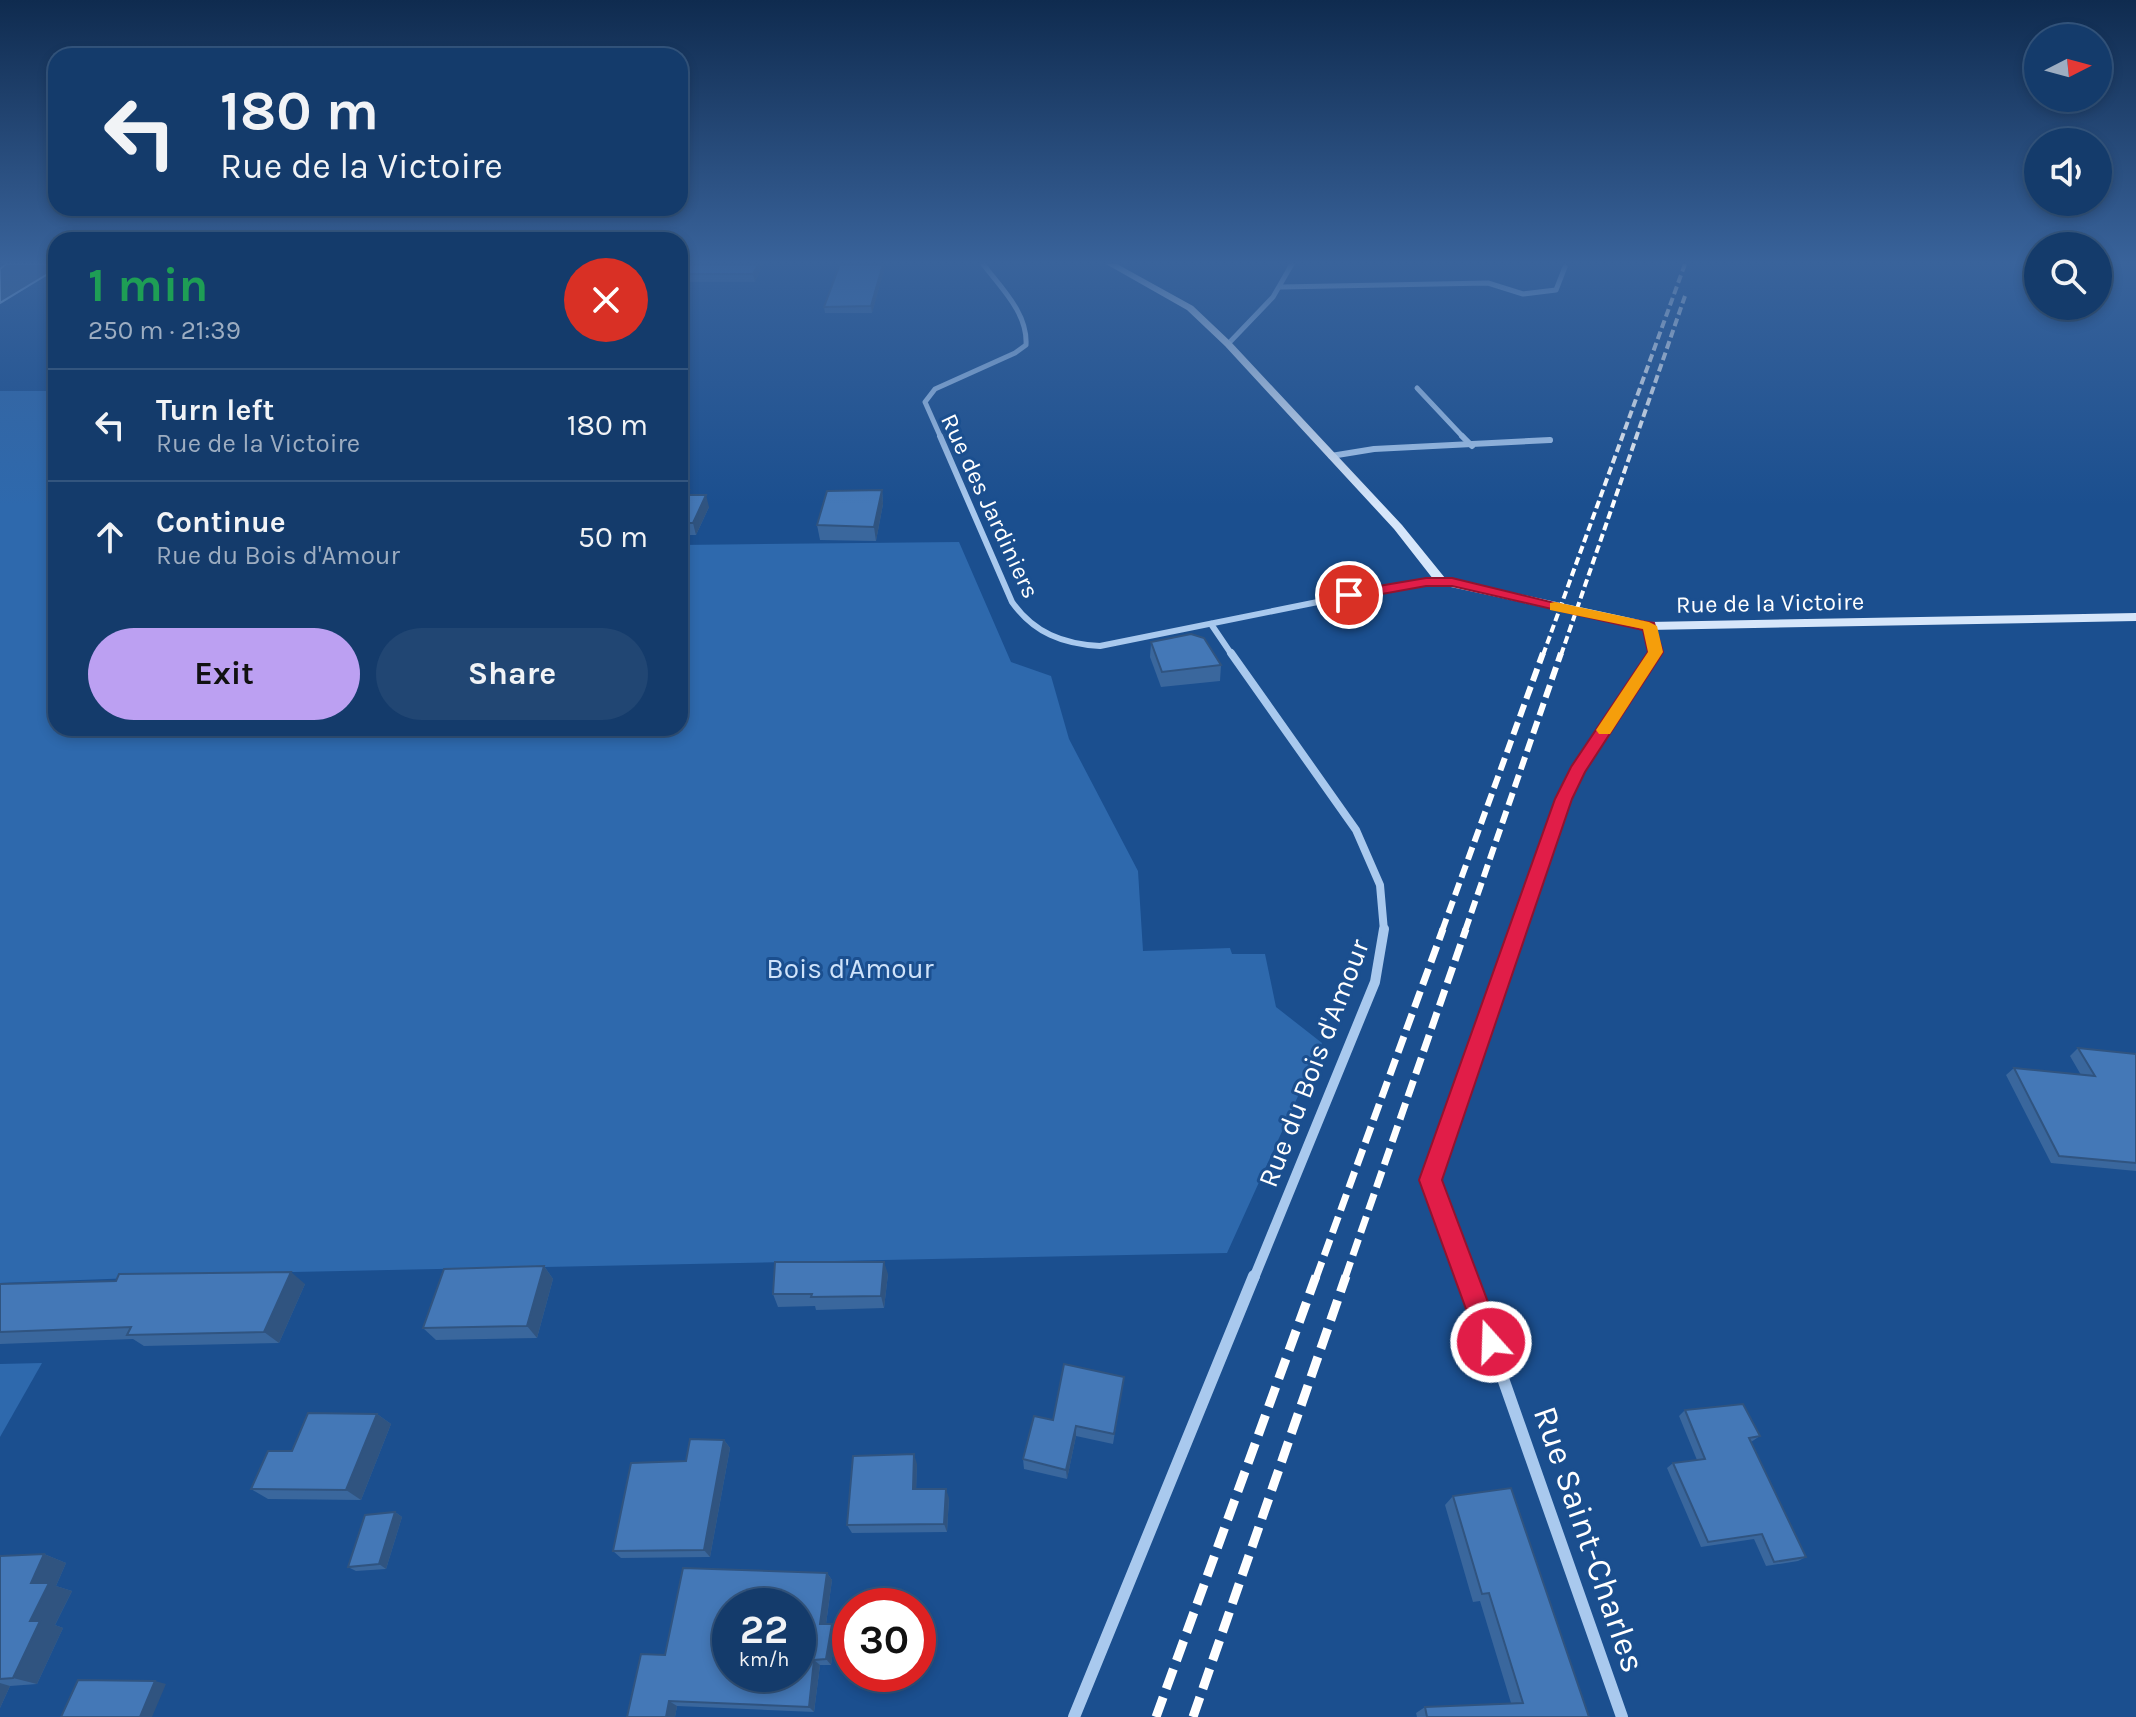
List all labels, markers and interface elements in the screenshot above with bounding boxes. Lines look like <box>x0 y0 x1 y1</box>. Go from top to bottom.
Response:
north arrow <box>2024 24 2112 112</box>
map controls <box>2024 24 2112 320</box>
text: 180 m <box>220 78 379 143</box>
icon: left <box>88 80 192 184</box>
button: sound <box>2024 128 2112 216</box>
text: Rue de la Victoire <box>220 145 503 187</box>
button: search <box>2024 232 2112 320</box>
text: 1 min <box>88 257 208 313</box>
button: close <box>564 258 648 342</box>
text: 250 m · 21:39 <box>88 315 241 346</box>
text: Turn left <box>156 392 274 428</box>
icon: left <box>88 403 132 447</box>
text: 180 m <box>567 407 648 443</box>
street label: Rue des Jardiniers <box>935 409 1045 603</box>
text: Rue de la Victoire <box>156 428 360 459</box>
text: Continue <box>156 504 286 540</box>
icon: ahead <box>88 515 132 559</box>
text: 50 m <box>578 519 648 555</box>
text: Rue du Bois d'Amour <box>156 540 400 571</box>
pin <box>1315 561 1383 629</box>
icon: arrive <box>1327 573 1371 617</box>
street label: Rue de la Victoire <box>1676 587 1864 619</box>
button: Exit <box>88 628 360 720</box>
button: Share <box>376 628 648 720</box>
street label: Rue du Bois d'Amour <box>1251 934 1376 1192</box>
park label: Bois d'Amour <box>766 952 935 985</box>
position arrow <box>1449 1300 1533 1384</box>
street label: Rue Saint-Charles <box>1525 1401 1653 1678</box>
speed limit sign: 30 <box>832 1588 936 1692</box>
text: 22 <box>740 1606 788 1653</box>
text: km/h <box>739 1648 789 1671</box>

